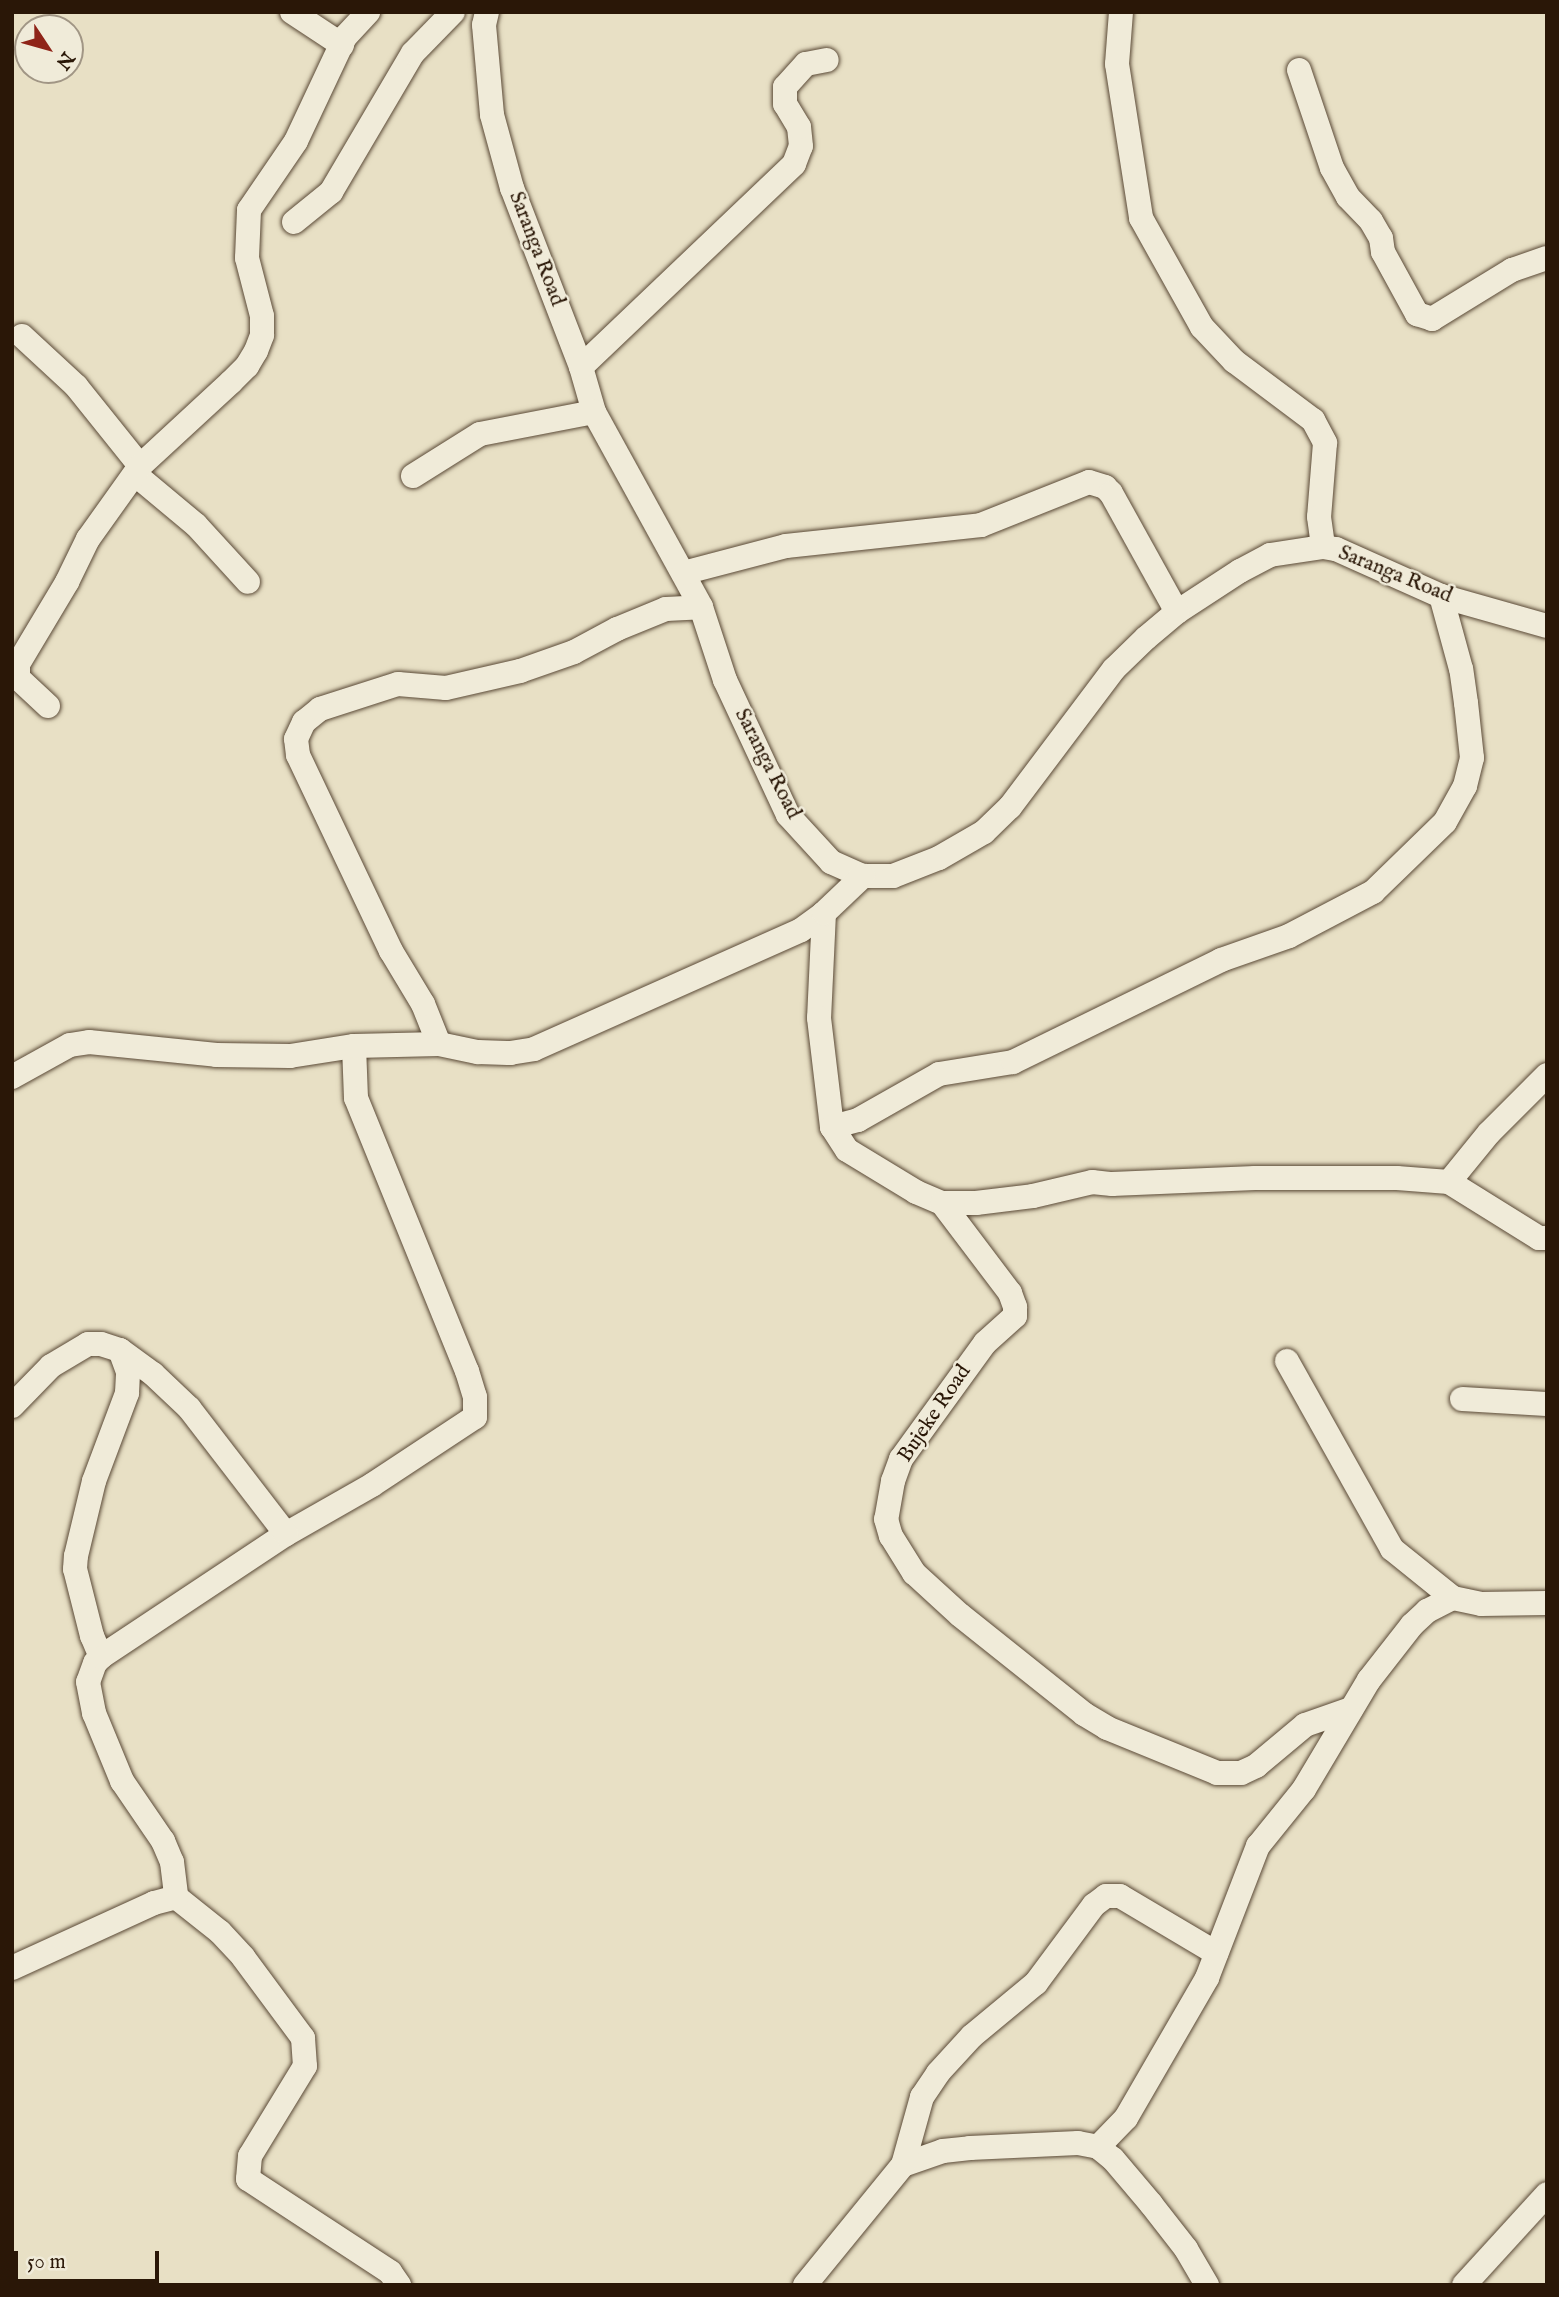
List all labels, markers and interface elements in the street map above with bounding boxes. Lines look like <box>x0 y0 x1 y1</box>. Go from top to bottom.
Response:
north arrow <box>14 14 84 84</box>
text: N <box>50 46 79 74</box>
street label: Saranga Road <box>503 188 569 310</box>
street label: Saranga Road <box>1334 541 1456 609</box>
street label: Saranga Road <box>728 705 806 823</box>
street label: Bujeke Road <box>893 1360 977 1468</box>
scale bar <box>18 2238 163 2282</box>
text: 50 m <box>27 2249 66 2276</box>

